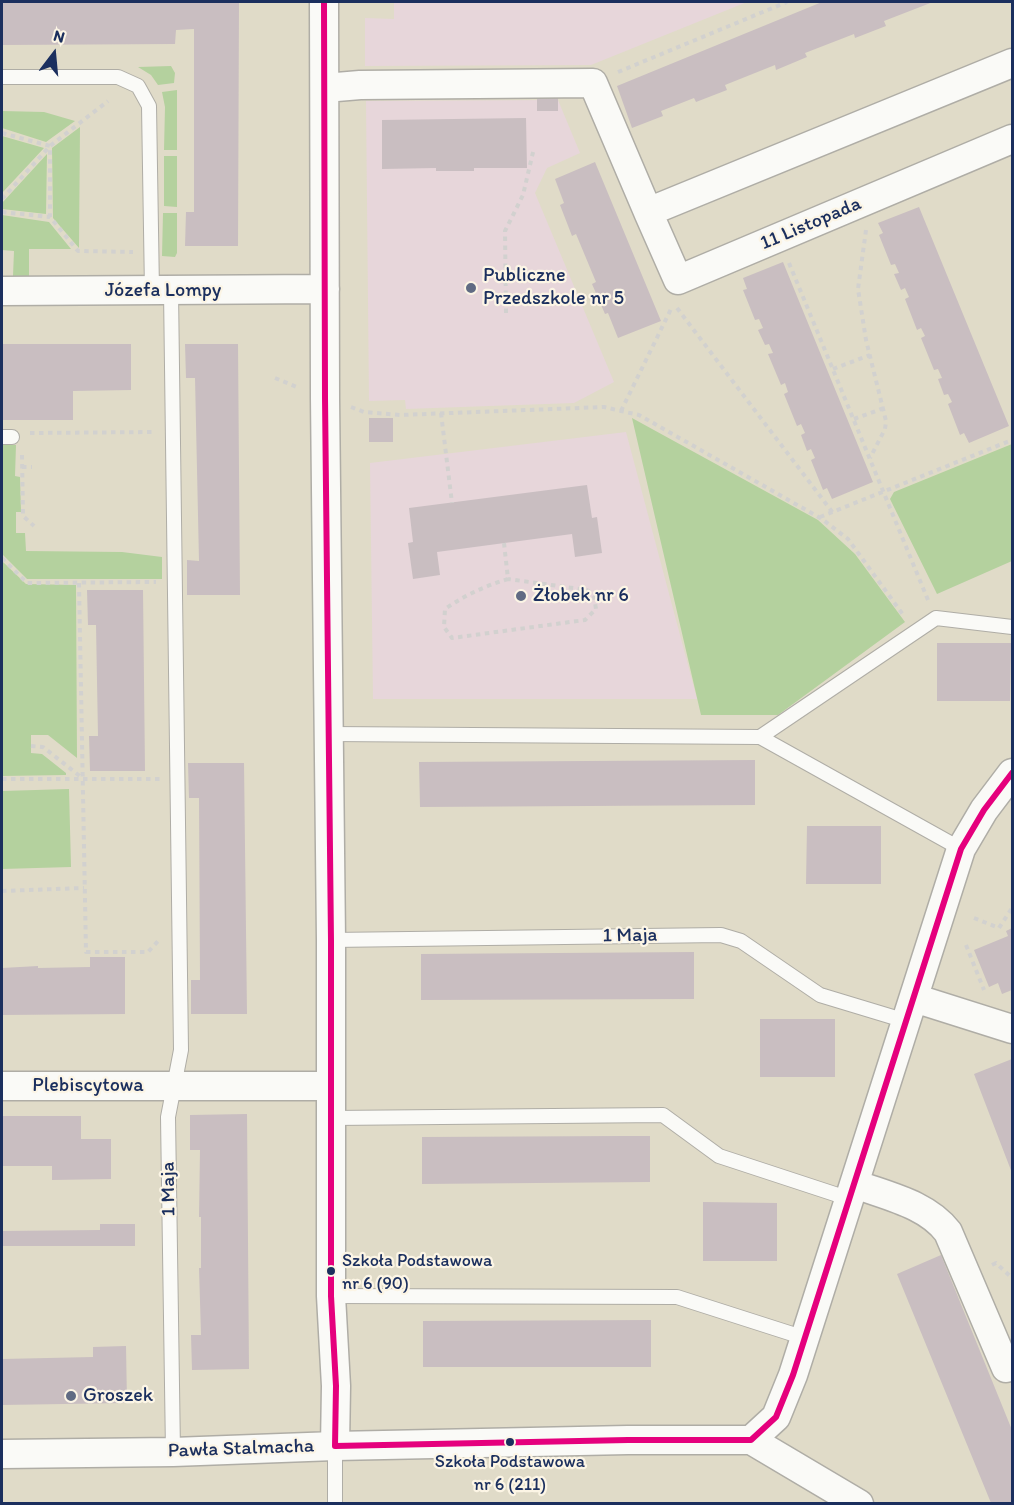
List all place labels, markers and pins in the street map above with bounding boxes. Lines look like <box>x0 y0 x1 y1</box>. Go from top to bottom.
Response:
place label: Publiczne Przedszkole nr 5 <box>483 264 624 311</box>
marker: Publiczne Przedszkole nr 5 <box>464 281 478 295</box>
place label: Żłobek nr 6 <box>533 584 629 608</box>
marker: Żłobek nr 6 <box>514 589 528 603</box>
place label: Szkoła Podstawowa nr 6 (90) <box>342 1250 492 1292</box>
marker: Szkoła Podstawowa nr 6 (90) <box>325 1265 337 1277</box>
place label: Groszek <box>83 1384 153 1408</box>
marker: Groszek <box>64 1389 78 1403</box>
marker: Szkoła Podstawowa nr 6 (211) <box>504 1436 516 1448</box>
place label: Szkoła Podstawowa nr 6 (211) <box>435 1451 585 1494</box>

